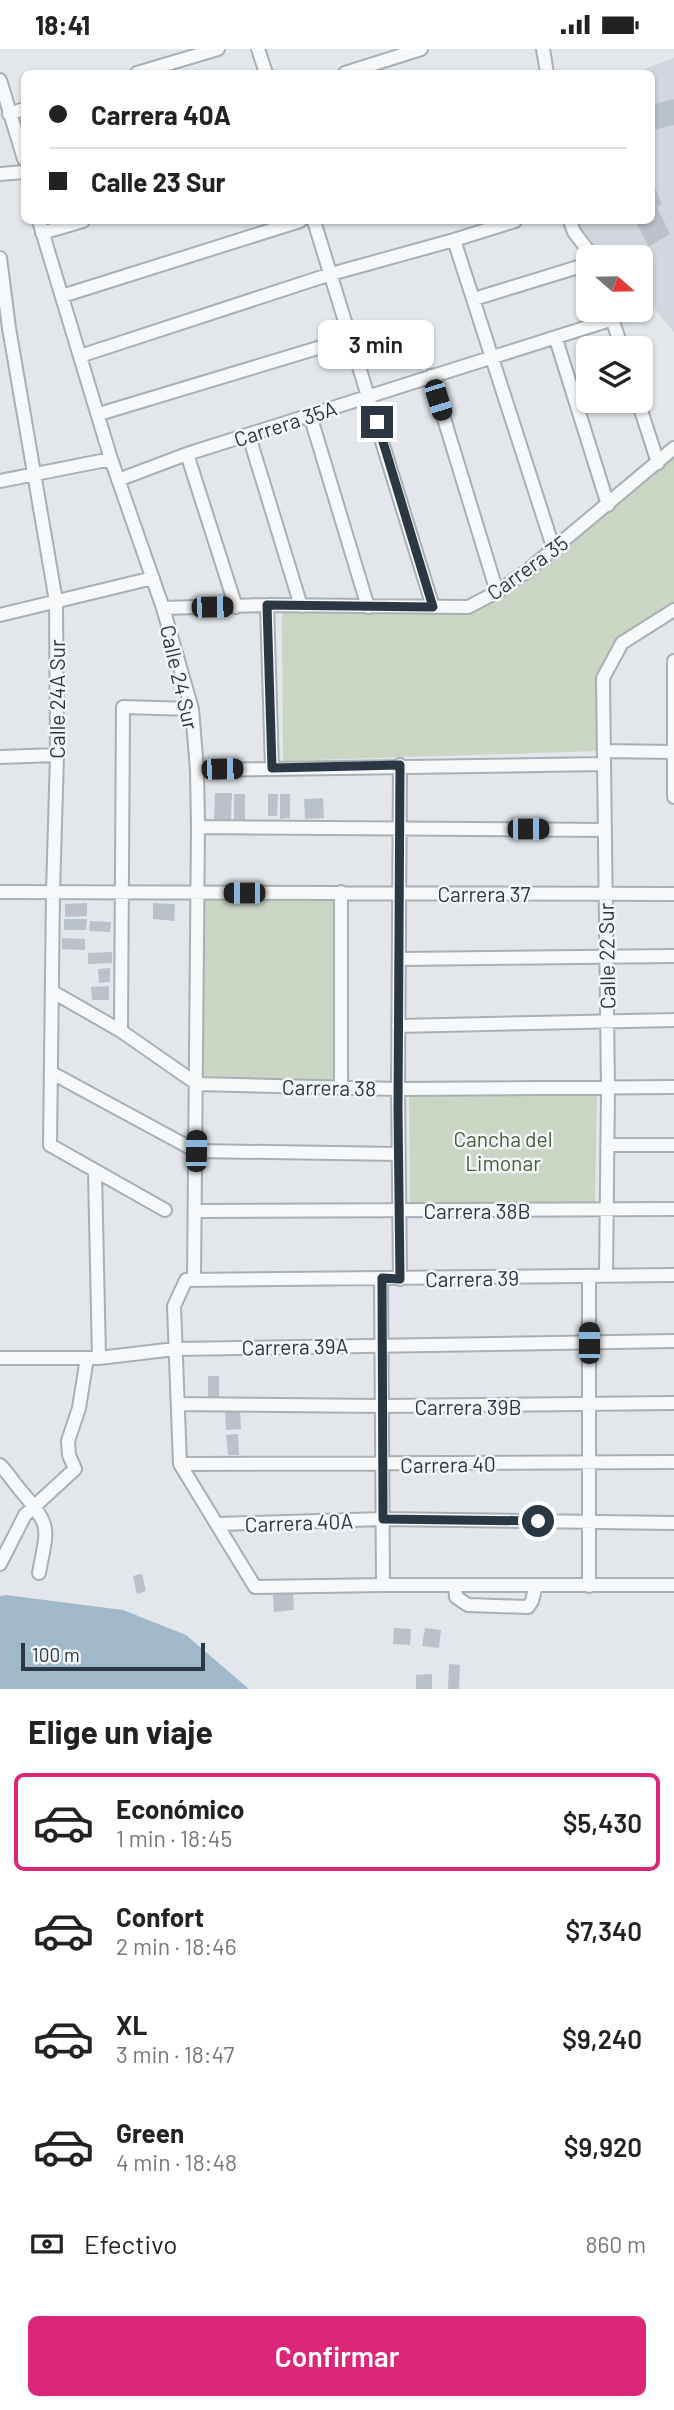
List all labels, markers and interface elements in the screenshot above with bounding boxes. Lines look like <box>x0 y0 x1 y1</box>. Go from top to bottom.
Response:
text: 18:41 <box>35 9 90 40</box>
text: Carrera 40A <box>91 99 231 130</box>
text: Calle 23 Sur <box>91 166 226 197</box>
north arrow <box>576 245 653 322</box>
map controls <box>576 245 653 413</box>
callout: 3 min <box>319 321 435 369</box>
text: 3 min <box>349 330 403 358</box>
button: layers <box>576 336 653 413</box>
car <box>422 377 455 423</box>
street label: Carrera 35A <box>230 395 340 451</box>
route end <box>361 406 393 438</box>
street label: Carrera 35 <box>482 529 572 605</box>
car <box>191 596 234 618</box>
street label: Calle 24 Sur <box>156 622 204 732</box>
street label: Calle 24A Sur <box>44 639 69 759</box>
car <box>201 758 244 780</box>
car <box>508 819 550 840</box>
street label: Carrera 37 <box>438 881 531 906</box>
car <box>224 883 266 904</box>
street label: Calle 22 Sur <box>593 902 619 1009</box>
street label: Carrera 38 <box>282 1074 376 1100</box>
park label: Cancha del Limonar <box>453 1126 553 1175</box>
car <box>186 1130 207 1172</box>
street label: Carrera 38B <box>423 1198 531 1223</box>
street label: Carrera 39 <box>425 1265 519 1291</box>
car <box>579 1322 600 1364</box>
street label: Carrera 39A <box>241 1333 349 1359</box>
street label: Carrera 39B <box>414 1394 522 1419</box>
street label: Carrera 40 <box>400 1451 496 1477</box>
route start <box>522 1505 554 1537</box>
street label: Carrera 40A <box>244 1508 354 1536</box>
scale bar <box>21 1640 205 1672</box>
text: 100 m <box>32 1643 80 1666</box>
text: Elige un viaje <box>28 1712 213 1750</box>
icon: car <box>32 1791 95 1854</box>
text: Económico <box>116 1793 245 1824</box>
text: $5,430 <box>563 1807 642 1838</box>
text: 1 min · 18:45 <box>116 1824 232 1852</box>
icon: car <box>32 1899 95 1962</box>
text: Confort <box>116 1901 204 1932</box>
text: $7,340 <box>565 1915 642 1946</box>
text: 2 min · 18:46 <box>116 1932 237 1960</box>
icon: car <box>32 2007 95 2070</box>
text: XL <box>116 2009 147 2040</box>
text: $9,240 <box>562 2023 642 2054</box>
text: 3 min · 18:47 <box>116 2040 234 2068</box>
icon: car <box>32 2115 95 2178</box>
text: Green <box>116 2117 184 2148</box>
text: $9,920 <box>564 2131 642 2162</box>
text: 4 min · 18:48 <box>116 2148 237 2176</box>
icon: cash <box>28 2225 66 2263</box>
text: Efectivo <box>84 2228 177 2259</box>
text: 860 m <box>586 2230 646 2258</box>
button: Confirmar <box>28 2316 646 2396</box>

